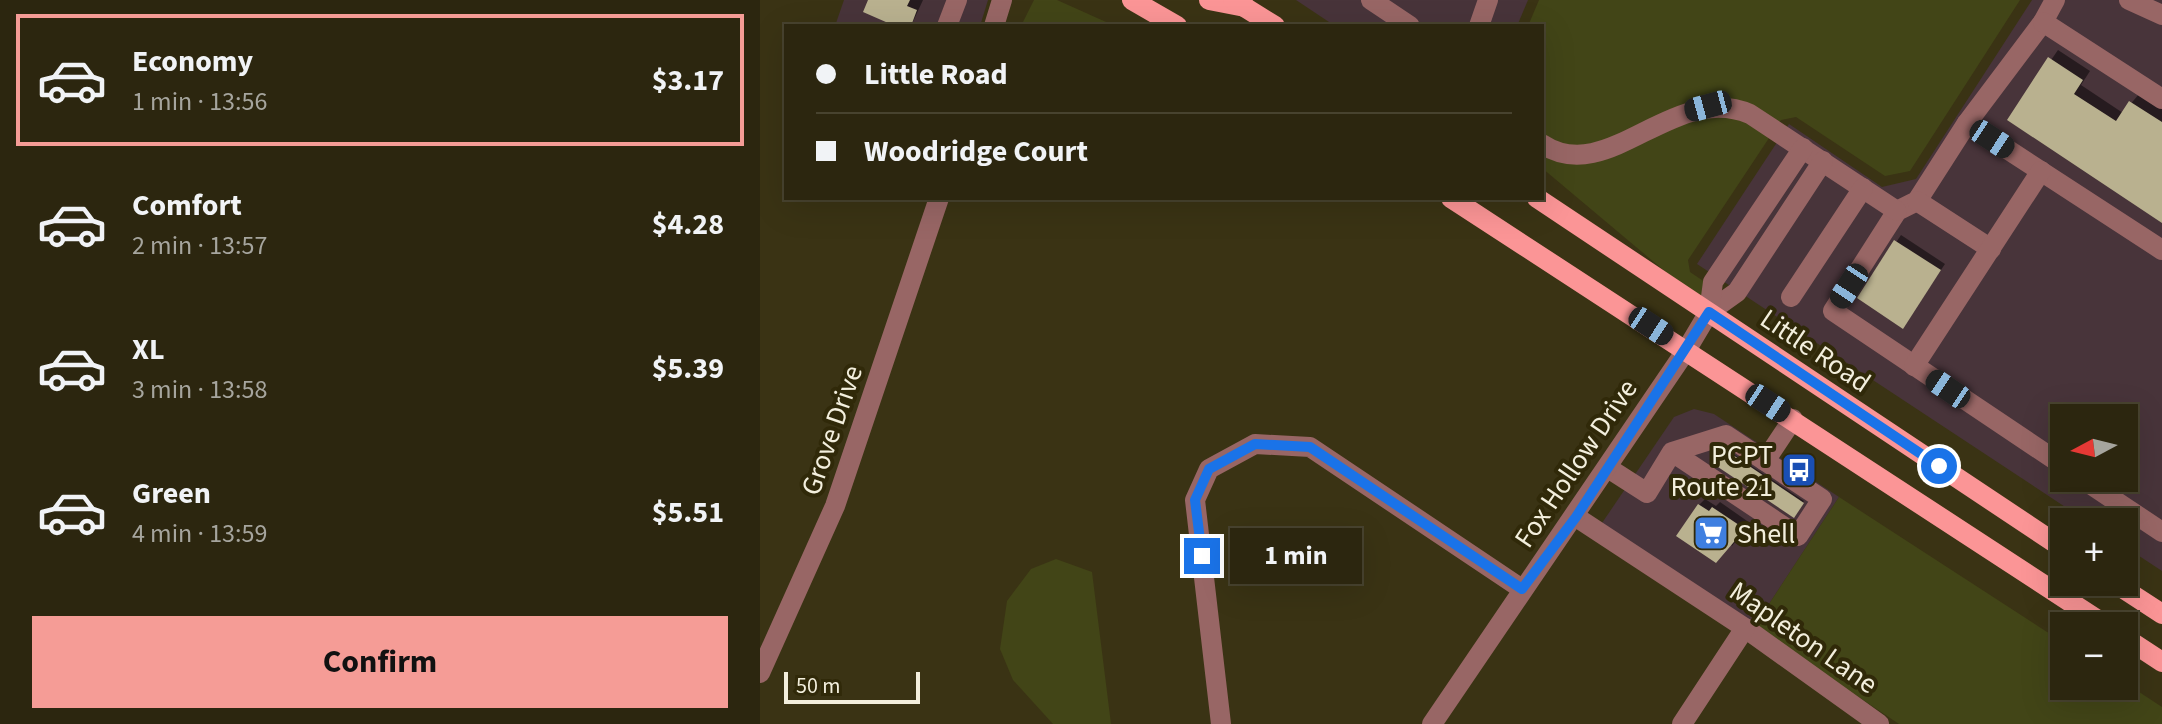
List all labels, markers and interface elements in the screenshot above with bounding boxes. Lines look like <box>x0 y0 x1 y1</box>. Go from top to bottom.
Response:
text: Economy <box>132 40 253 83</box>
icon: car <box>36 44 108 116</box>
text: Little Road <box>864 53 1008 96</box>
text: $3.17 <box>652 59 724 102</box>
text: 1 min · 13:56 <box>132 83 267 120</box>
car <box>1682 88 1734 124</box>
car <box>1965 116 2019 162</box>
text: Woodridge Court <box>864 130 1088 173</box>
text: Comfort <box>132 184 242 227</box>
icon: car <box>36 188 108 260</box>
text: $4.28 <box>652 203 724 246</box>
text: 2 min · 13:57 <box>132 227 267 264</box>
car <box>1826 259 1872 313</box>
street label: Little Road <box>1752 299 1879 403</box>
car <box>1624 303 1678 349</box>
text: XL <box>132 328 165 371</box>
icon: car <box>36 332 108 404</box>
text: $5.39 <box>652 347 724 390</box>
street label: Grove Drive <box>791 360 873 501</box>
car <box>1921 366 1975 412</box>
text: 3 min · 13:58 <box>132 371 267 408</box>
street label: Fox Hollow Drive <box>1505 371 1647 556</box>
car <box>1741 380 1795 426</box>
north arrow <box>2050 404 2138 492</box>
map controls <box>2050 404 2138 700</box>
place label: PCPT Route 21 <box>1671 435 1773 507</box>
route start <box>1921 448 1957 484</box>
bus stop icon: PCPT Route 21 <box>1780 451 1818 489</box>
text: Green <box>132 472 211 515</box>
icon: car <box>36 476 108 548</box>
text: $5.51 <box>652 491 724 534</box>
button: + <box>2050 508 2138 596</box>
supermarket icon: Shell <box>1692 514 1730 552</box>
place label: Shell <box>1737 514 1795 554</box>
text: 4 min · 13:59 <box>132 515 267 552</box>
callout: 1 min <box>1230 528 1362 584</box>
text: 1 min <box>1264 537 1328 574</box>
route end <box>1184 538 1220 574</box>
street label: Mapleton Lane <box>1721 572 1886 704</box>
button: − <box>2050 612 2138 700</box>
button: Confirm <box>32 616 728 708</box>
scale bar <box>784 668 920 704</box>
text: 50 m <box>796 670 841 702</box>

